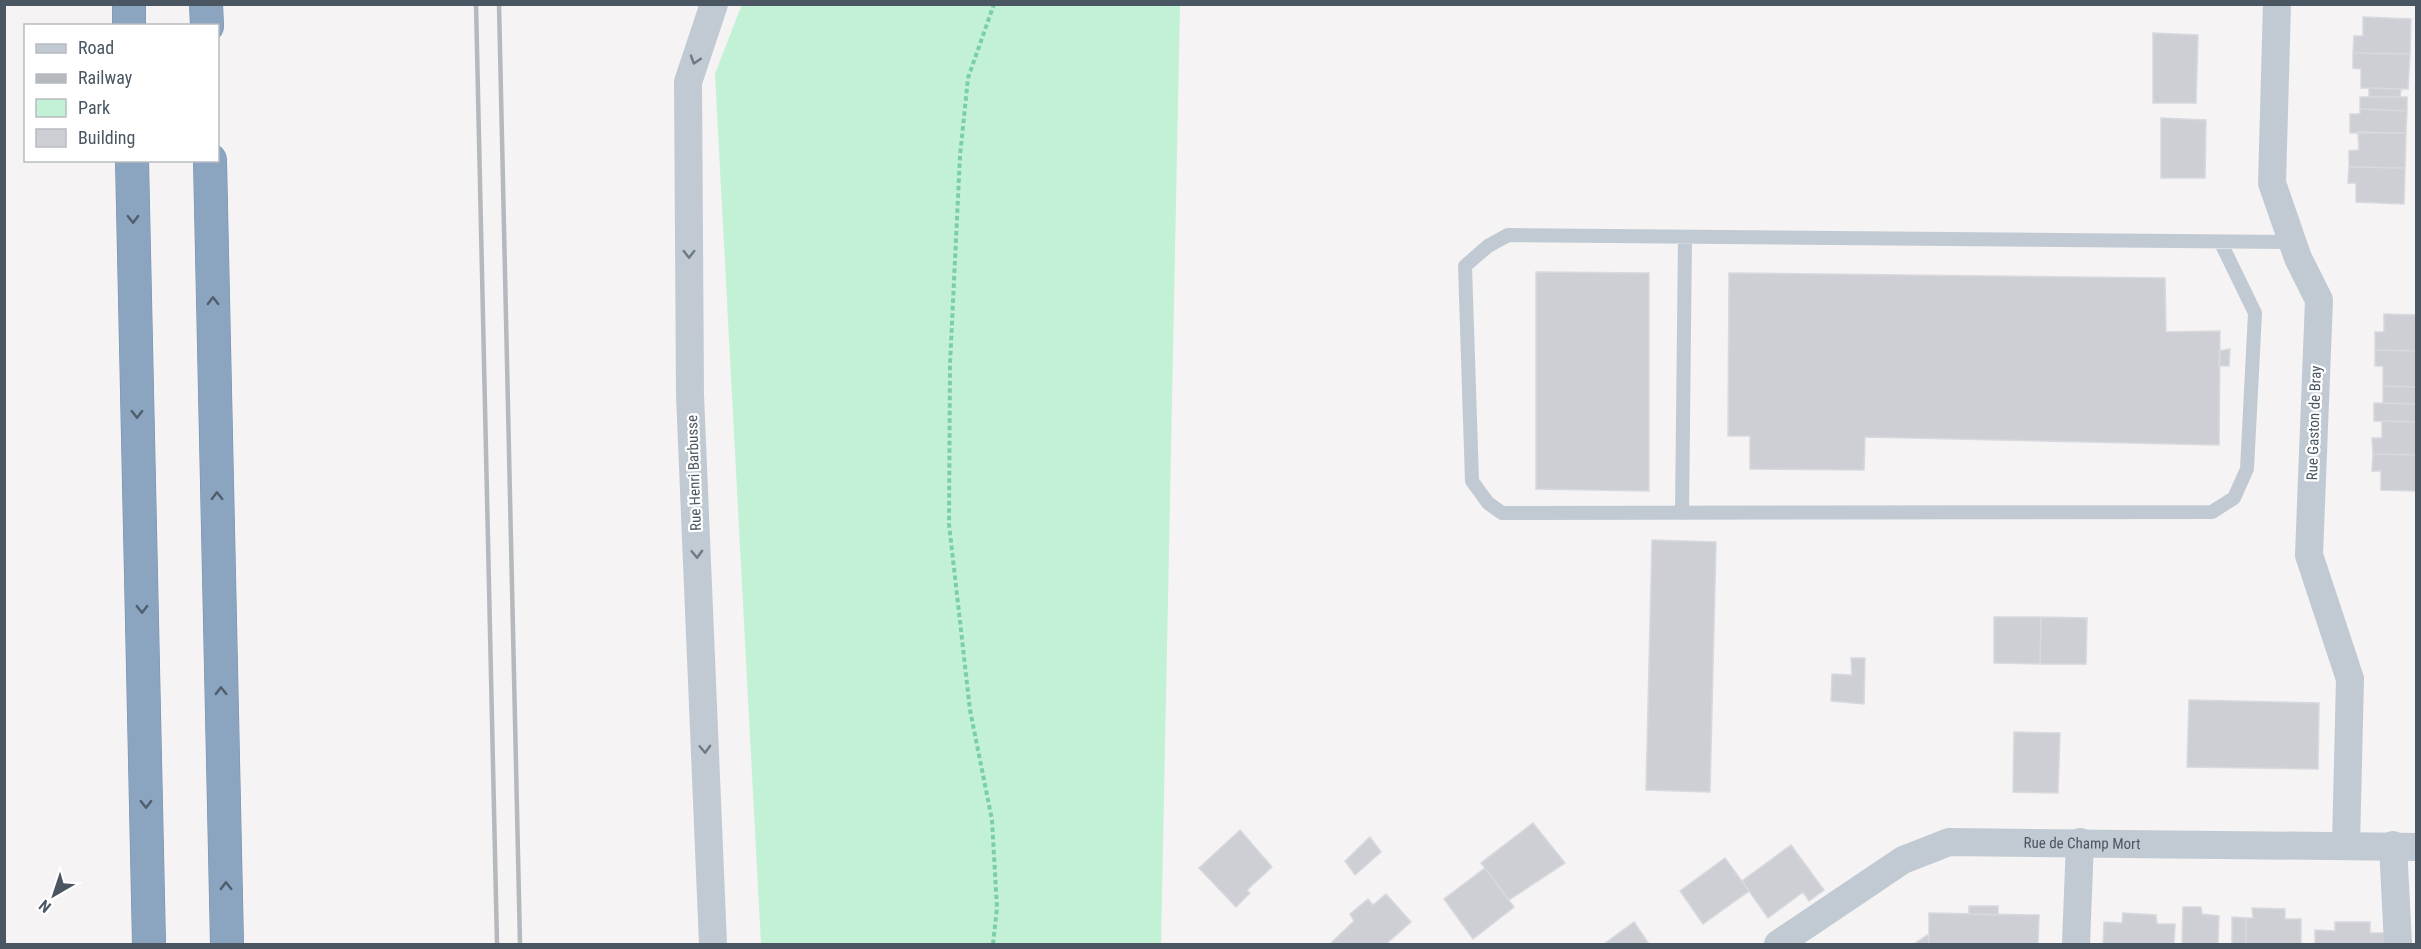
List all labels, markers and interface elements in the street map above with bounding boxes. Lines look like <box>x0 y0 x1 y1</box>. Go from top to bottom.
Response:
legend <box>24 24 219 162</box>
text: Road <box>78 37 114 58</box>
one-way arrow <box>690 54 702 65</box>
text: Railway <box>78 67 133 88</box>
text: Park <box>78 97 110 118</box>
text: Building <box>78 127 135 148</box>
one-way arrow <box>127 214 139 223</box>
one-way arrow <box>683 249 695 258</box>
one-way arrow <box>207 297 219 306</box>
street label: Rue Gaston de Bray <box>2303 365 2325 481</box>
one-way arrow <box>131 409 144 418</box>
street label: Rue Henri Barbusse <box>683 415 705 531</box>
one-way arrow <box>211 492 223 501</box>
one-way arrow <box>690 549 703 558</box>
one-way arrow <box>135 604 148 613</box>
one-way arrow <box>215 687 228 696</box>
one-way arrow <box>698 744 711 753</box>
one-way arrow <box>140 799 152 808</box>
street label: Rue de Champ Mort <box>2023 834 2141 853</box>
north arrow <box>24 865 84 925</box>
one-way arrow <box>219 882 232 891</box>
text: N <box>35 896 55 917</box>

